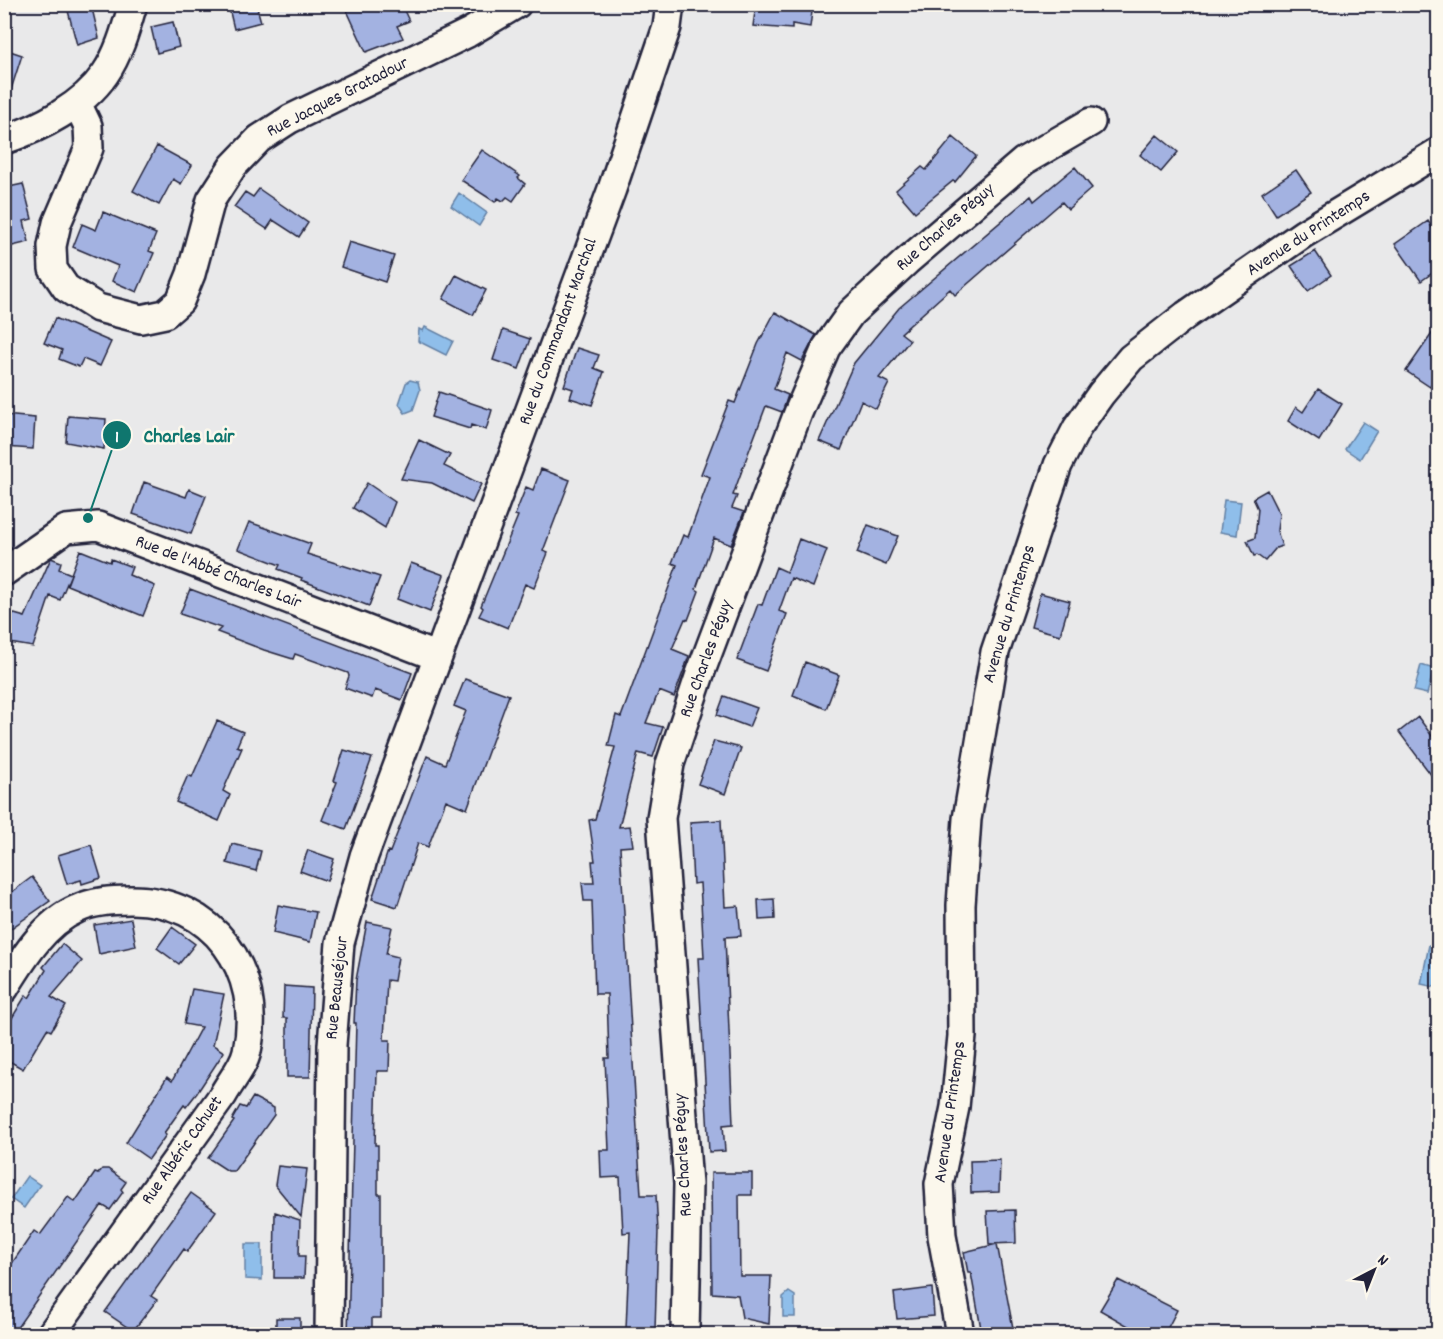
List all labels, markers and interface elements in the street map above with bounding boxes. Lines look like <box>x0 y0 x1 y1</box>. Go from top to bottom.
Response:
street label: Rue Jacques Gratadour <box>263 51 414 145</box>
street label: Rue Charles Péguy <box>891 178 1001 278</box>
street label: Avenue du Printemps <box>1242 185 1376 283</box>
street label: Rue du Commandant Marchal <box>514 234 605 429</box>
callout: Charles Lair <box>102 416 247 454</box>
text: Charles Lair <box>143 424 235 452</box>
text: 1 <box>115 426 119 451</box>
street label: Rue de l'Abbé Charles Lair <box>131 530 305 616</box>
street label: Avenue du Printemps <box>977 542 1043 686</box>
street label: Rue Charles Péguy <box>674 596 740 721</box>
street label: Rue Beauséjour <box>320 935 356 1041</box>
street label: Avenue du Printemps <box>929 1039 973 1185</box>
street label: Rue Albéric Cahuet <box>136 1091 230 1210</box>
street label: Rue Charles Péguy <box>668 1092 700 1217</box>
north arrow <box>1344 1240 1404 1300</box>
text: N <box>1372 1250 1393 1272</box>

